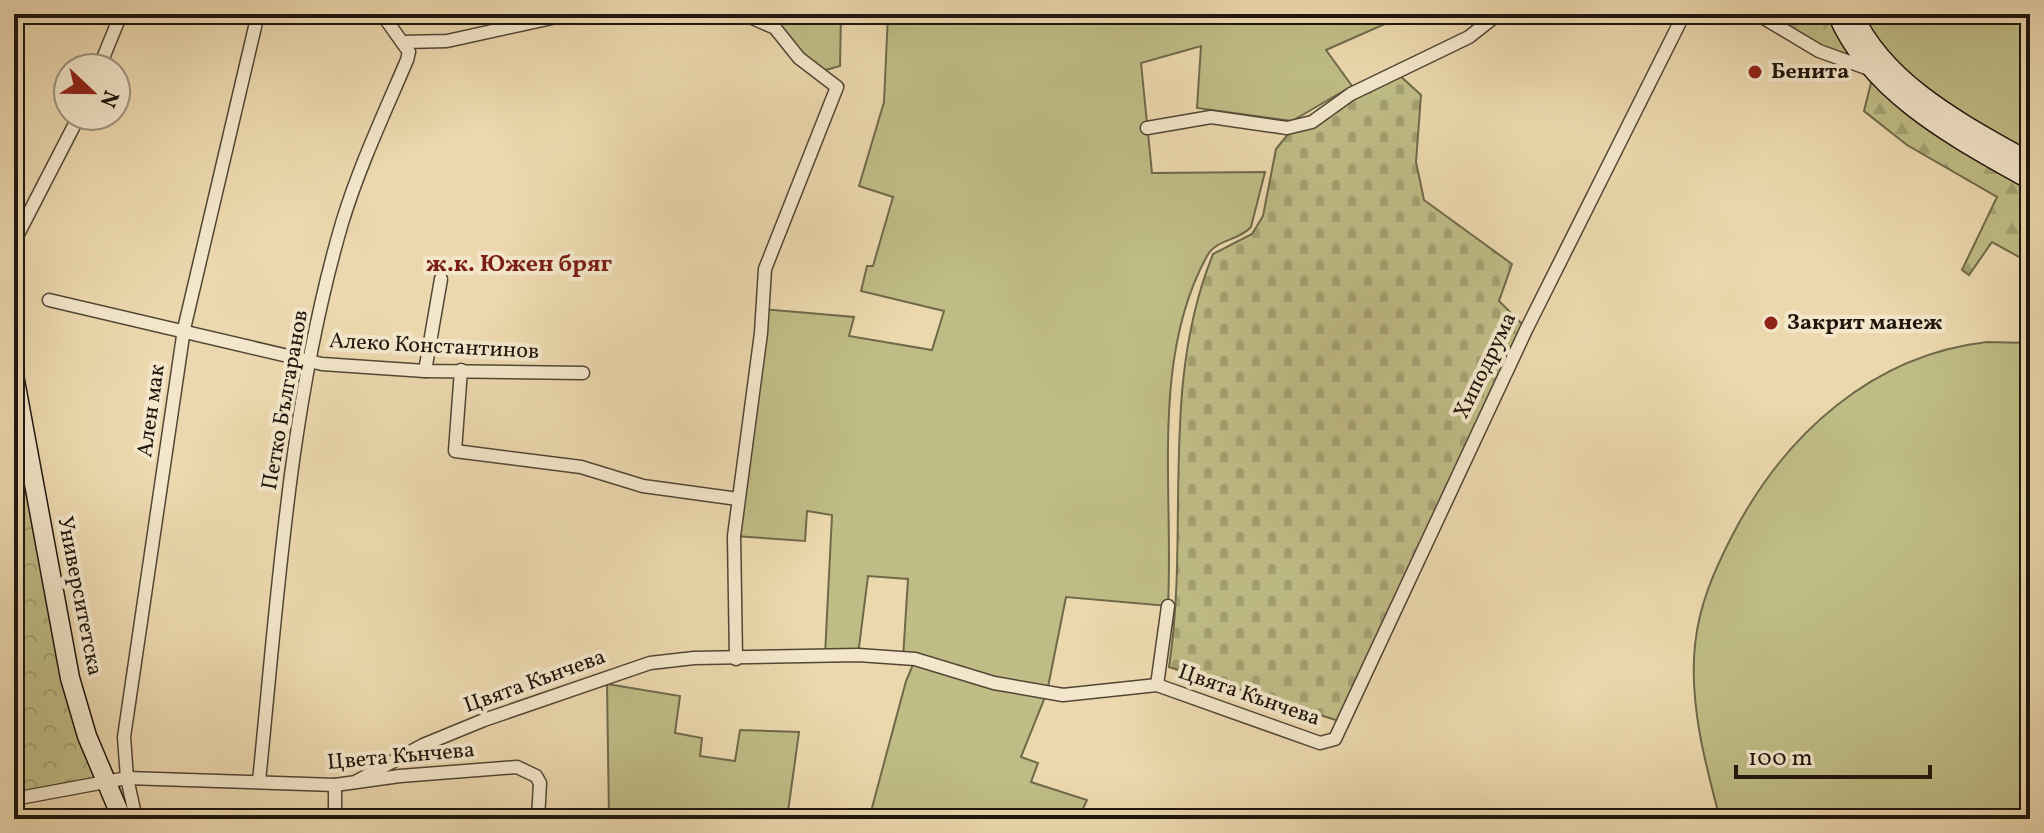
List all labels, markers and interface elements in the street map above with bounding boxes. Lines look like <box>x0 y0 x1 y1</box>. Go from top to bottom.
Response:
north arrow <box>52 52 132 132</box>
place label: Бенита <box>1771 57 1849 88</box>
marker: Бенита <box>1746 63 1764 81</box>
text: N <box>91 85 126 112</box>
district label: ж.к. Южен бряг <box>426 248 613 282</box>
street label: Петко Българанов <box>255 308 317 492</box>
street label: Хиподрума <box>1447 308 1525 424</box>
place label: Закрит манеж <box>1787 308 1943 339</box>
marker: Закрит манеж <box>1762 314 1780 332</box>
street label: Алеко Константинов <box>328 326 540 368</box>
street label: Ален мак <box>130 362 174 459</box>
street label: Университетска <box>48 514 110 678</box>
street label: Цвята Кънчева <box>460 642 610 722</box>
street label: Цвята Кънчева <box>1174 657 1324 735</box>
scale bar <box>1736 729 1930 779</box>
street label: Цвета Кънчева <box>326 735 476 779</box>
text: 100 m <box>1748 742 1813 776</box>

